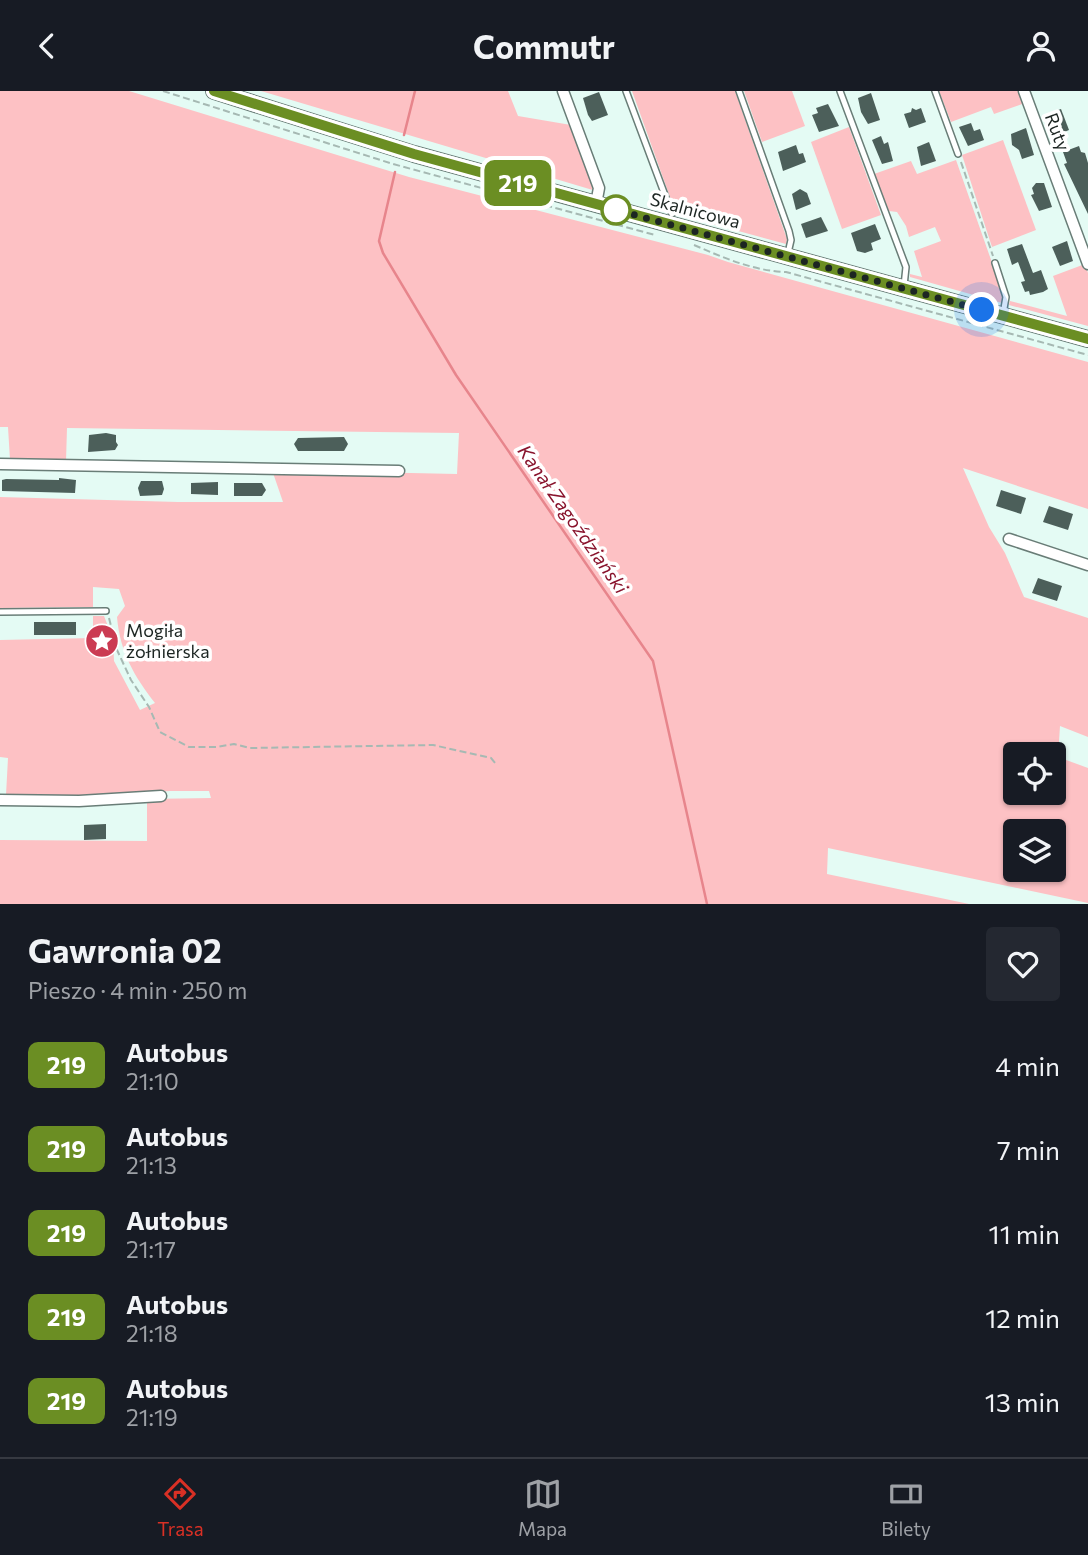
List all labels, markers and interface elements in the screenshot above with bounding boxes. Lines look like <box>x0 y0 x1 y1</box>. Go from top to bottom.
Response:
text: Commutr <box>473 26 615 66</box>
icon: back <box>28 27 66 65</box>
icon: person <box>1022 27 1060 65</box>
street label: Ruty <box>1041 110 1075 154</box>
line badge: 219 <box>478 160 558 206</box>
text: 219 <box>498 168 538 197</box>
street label: Skalnicowa <box>648 187 743 233</box>
unlabelled marker <box>601 195 631 225</box>
your location <box>964 292 999 327</box>
water label: Kanał Zagoździański <box>513 440 634 598</box>
place label: Mogiła żołnierska <box>126 619 210 662</box>
place icon: Mogiła żołnierska <box>83 622 121 660</box>
map controls <box>1003 742 1066 882</box>
button: locate <box>1003 742 1066 805</box>
button: layers <box>1003 819 1066 882</box>
button: heart <box>986 927 1060 1001</box>
text: Gawronia 02 <box>28 929 222 970</box>
text: Pieszo · 4 min · 250 m <box>28 976 247 1004</box>
text: Autobus <box>126 1036 228 1067</box>
text: 219 <box>47 1050 86 1079</box>
text: 4 min <box>995 1050 1060 1081</box>
text: 21:10 <box>126 1067 179 1095</box>
text: Autobus <box>126 1120 228 1151</box>
text: 219 <box>47 1134 86 1163</box>
text: 7 min <box>997 1134 1060 1165</box>
text: 21:13 <box>126 1151 177 1179</box>
text: Autobus <box>126 1204 228 1235</box>
text: 219 <box>47 1218 86 1247</box>
text: 11 min <box>989 1218 1060 1249</box>
text: 21:17 <box>126 1235 176 1263</box>
text: Autobus <box>126 1288 228 1319</box>
text: 219 <box>47 1302 86 1331</box>
text: 12 min <box>985 1302 1060 1333</box>
text: 21:18 <box>126 1319 178 1347</box>
text: Autobus <box>126 1372 228 1403</box>
text: 219 <box>47 1386 86 1415</box>
text: 13 min <box>985 1386 1060 1417</box>
text: 21:19 <box>126 1403 178 1431</box>
tab: Trasa <box>157 1475 204 1540</box>
tab: Mapa <box>518 1475 567 1540</box>
tab: Bilety <box>881 1475 931 1540</box>

